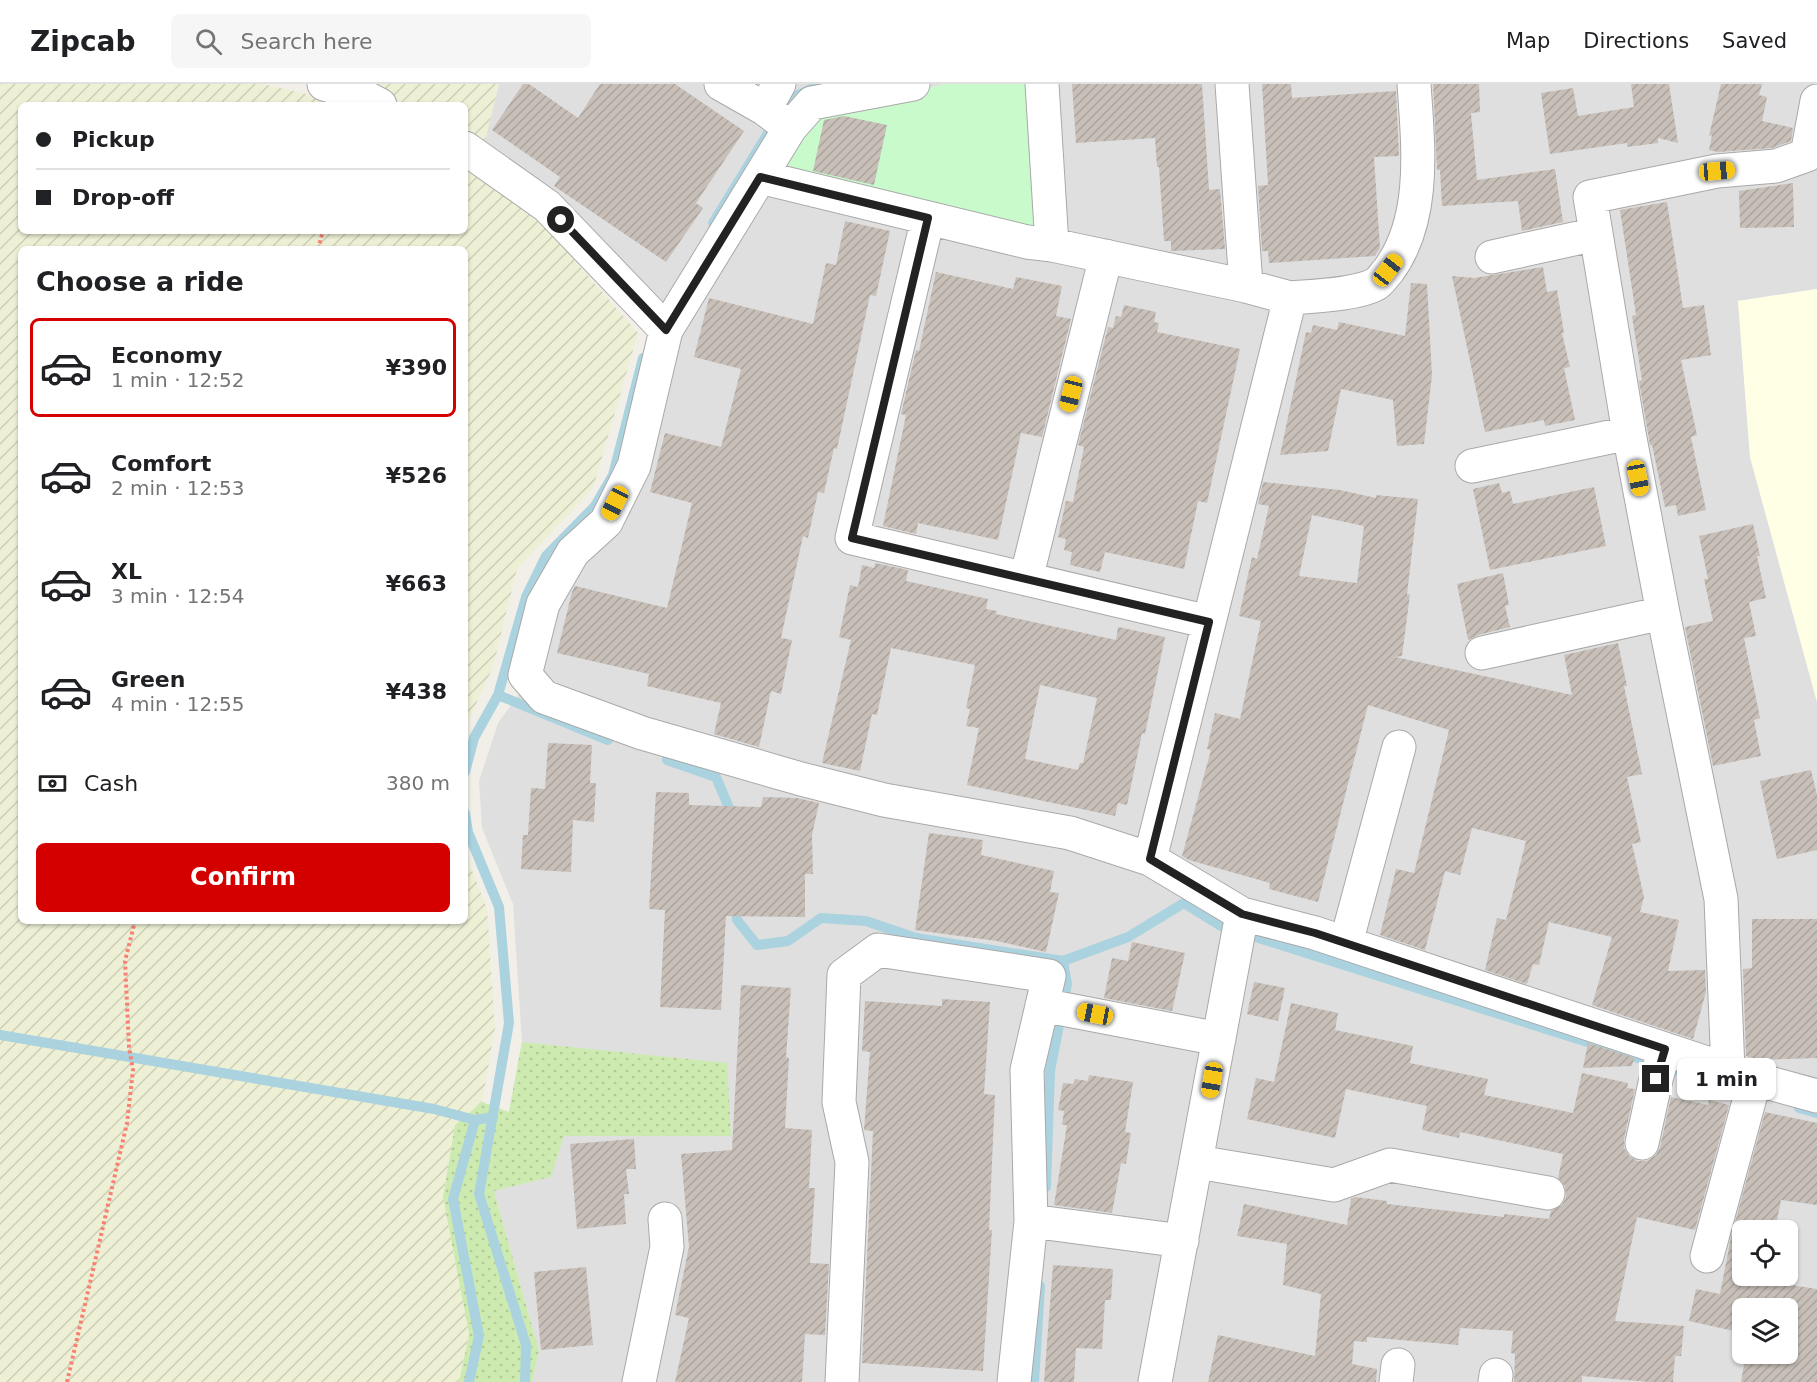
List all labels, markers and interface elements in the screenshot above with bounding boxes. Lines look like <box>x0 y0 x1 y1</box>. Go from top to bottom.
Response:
search box <box>171 14 591 68</box>
text: Zipcab <box>30 25 135 58</box>
icon: search <box>192 25 225 58</box>
text: Search here <box>240 29 373 54</box>
text: Map <box>1506 29 1550 53</box>
text: Directions <box>1583 29 1689 53</box>
text: Saved <box>1722 29 1787 53</box>
text: Pickup <box>72 127 155 152</box>
car <box>1698 160 1736 182</box>
text: Drop-off <box>72 185 174 210</box>
route start <box>547 206 574 233</box>
car <box>1370 250 1406 290</box>
text: Choose a ride <box>36 266 244 297</box>
icon: car <box>39 341 93 395</box>
text: Economy <box>111 343 222 368</box>
text: ¥390 <box>386 355 447 380</box>
text: 1 min · 12:52 <box>111 368 245 392</box>
car <box>1058 374 1084 414</box>
icon: car <box>39 449 93 503</box>
text: Comfort <box>111 451 211 476</box>
car <box>1626 459 1650 497</box>
text: ¥526 <box>386 463 447 488</box>
text: 2 min · 12:53 <box>111 476 245 500</box>
car <box>599 483 631 523</box>
icon: car <box>39 557 93 611</box>
text: XL <box>111 559 142 584</box>
text: ¥663 <box>386 571 447 596</box>
text: 3 min · 12:54 <box>111 584 245 608</box>
icon: car <box>39 665 93 719</box>
text: Green <box>111 667 185 692</box>
text: ¥438 <box>386 679 447 704</box>
text: 4 min · 12:55 <box>111 692 245 716</box>
icon: cash <box>36 767 69 800</box>
text: Cash <box>84 771 138 796</box>
text: 380 m <box>386 771 450 795</box>
button: Confirm <box>36 843 450 912</box>
car <box>1076 1002 1114 1026</box>
callout: 1 min <box>1677 1058 1776 1100</box>
car <box>1200 1061 1224 1099</box>
route end <box>1642 1065 1669 1092</box>
text: 1 min <box>1695 1067 1758 1091</box>
map controls <box>1732 1220 1798 1364</box>
button: locate <box>1732 1220 1798 1286</box>
button: layers <box>1732 1298 1798 1364</box>

